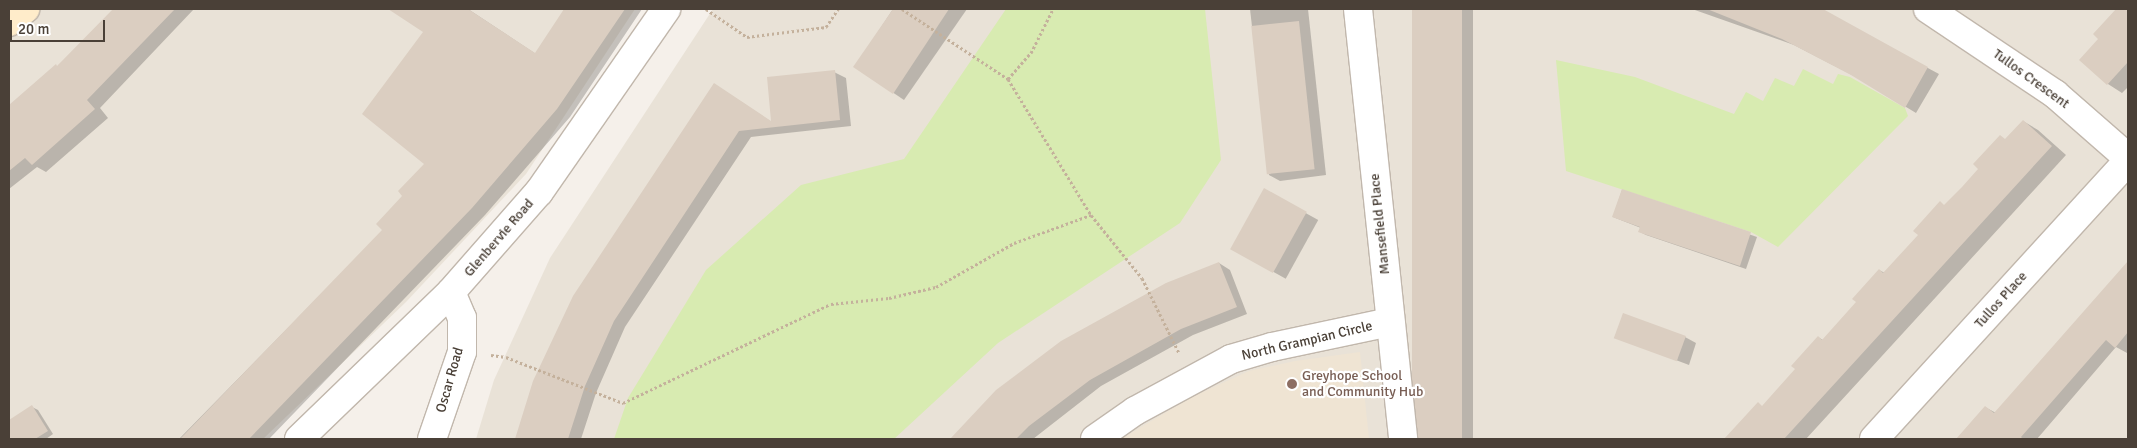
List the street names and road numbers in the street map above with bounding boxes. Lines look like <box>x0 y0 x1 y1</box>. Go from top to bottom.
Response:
street label: Tullos Crescent <box>1990 46 2072 112</box>
street label: Mansefield Place <box>1366 173 1394 275</box>
street label: Glenbervie Road <box>461 196 537 280</box>
street label: Tullos Place <box>1971 268 2031 332</box>
street label: North Grampian Circle <box>1240 318 1374 364</box>
street label: Oscar Road <box>433 345 467 415</box>

